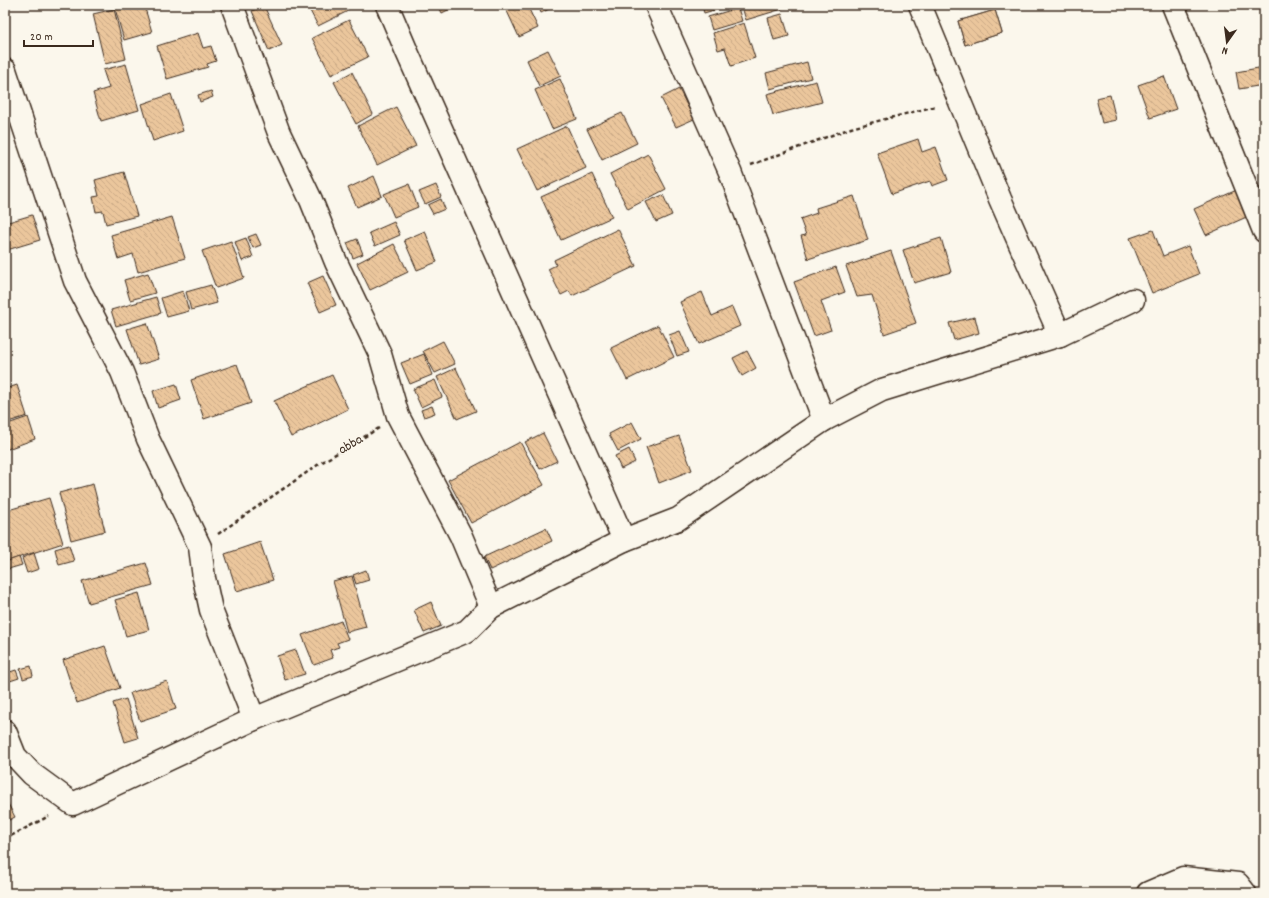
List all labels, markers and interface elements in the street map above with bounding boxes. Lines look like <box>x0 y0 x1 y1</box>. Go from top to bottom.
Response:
scale bar <box>24 22 93 48</box>
north arrow <box>1207 22 1247 62</box>
text: 20 m <box>30 29 53 46</box>
text: N <box>1220 41 1230 58</box>
street label: abba <box>335 430 367 460</box>

